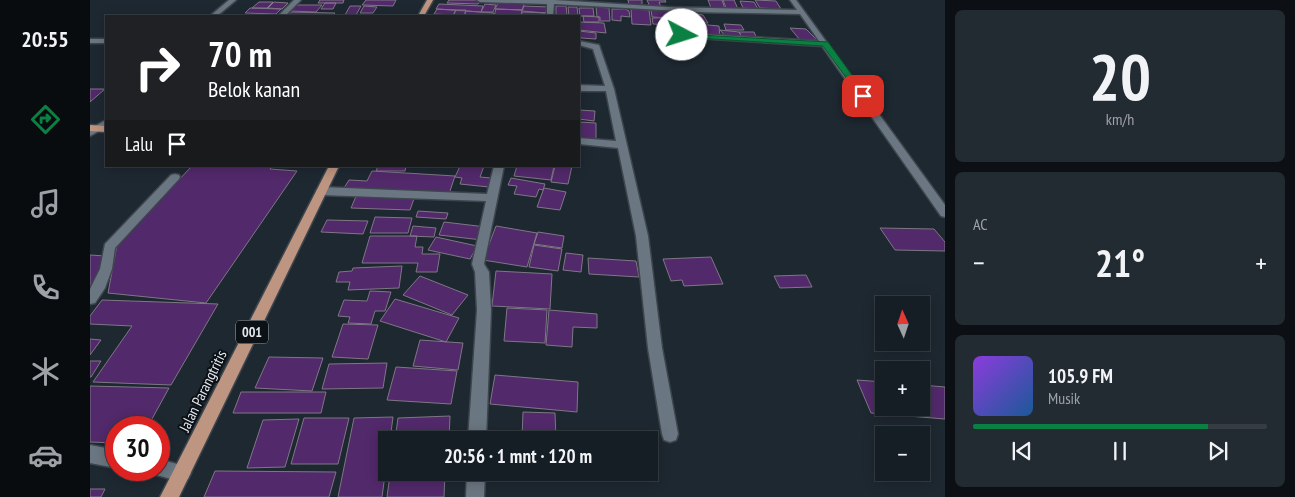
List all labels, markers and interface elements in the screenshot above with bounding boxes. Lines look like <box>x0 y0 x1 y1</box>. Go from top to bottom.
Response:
position arrow <box>655 8 707 60</box>
text: 20:55 <box>21 25 69 53</box>
text: 70 m <box>208 31 272 77</box>
text: 20 <box>1089 34 1151 118</box>
icon: right <box>125 35 190 100</box>
text: Belok kanan <box>208 75 300 103</box>
pin <box>842 75 884 117</box>
icon: arrive <box>849 82 877 110</box>
icon: directions <box>28 102 63 137</box>
text: km/h <box>1106 109 1134 129</box>
icon: arrive <box>163 130 191 158</box>
text: Lalu <box>125 132 153 156</box>
icon: music <box>28 186 63 221</box>
text: AC <box>973 214 988 234</box>
text: 21° <box>1095 238 1145 287</box>
text: − <box>973 244 985 281</box>
text: + <box>1255 244 1267 281</box>
icon: phone <box>28 270 63 305</box>
north arrow <box>875 296 930 351</box>
map controls <box>875 296 930 481</box>
road number: 001 <box>236 321 268 344</box>
street label: Jalan Parangtritis <box>174 347 230 436</box>
icon: climate <box>28 354 63 389</box>
button: + <box>875 361 930 416</box>
text: 105.9 FM <box>1048 364 1113 388</box>
text: Musik <box>1048 388 1080 408</box>
speed limit sign: 30 <box>105 416 170 481</box>
button: − <box>875 426 930 481</box>
icon: previous <box>1008 437 1036 465</box>
icon: pause <box>1106 437 1134 465</box>
icon: next <box>1204 437 1232 465</box>
icon: car <box>28 438 63 473</box>
text: 20:56 · 1 mnt · 120 m <box>444 444 592 468</box>

